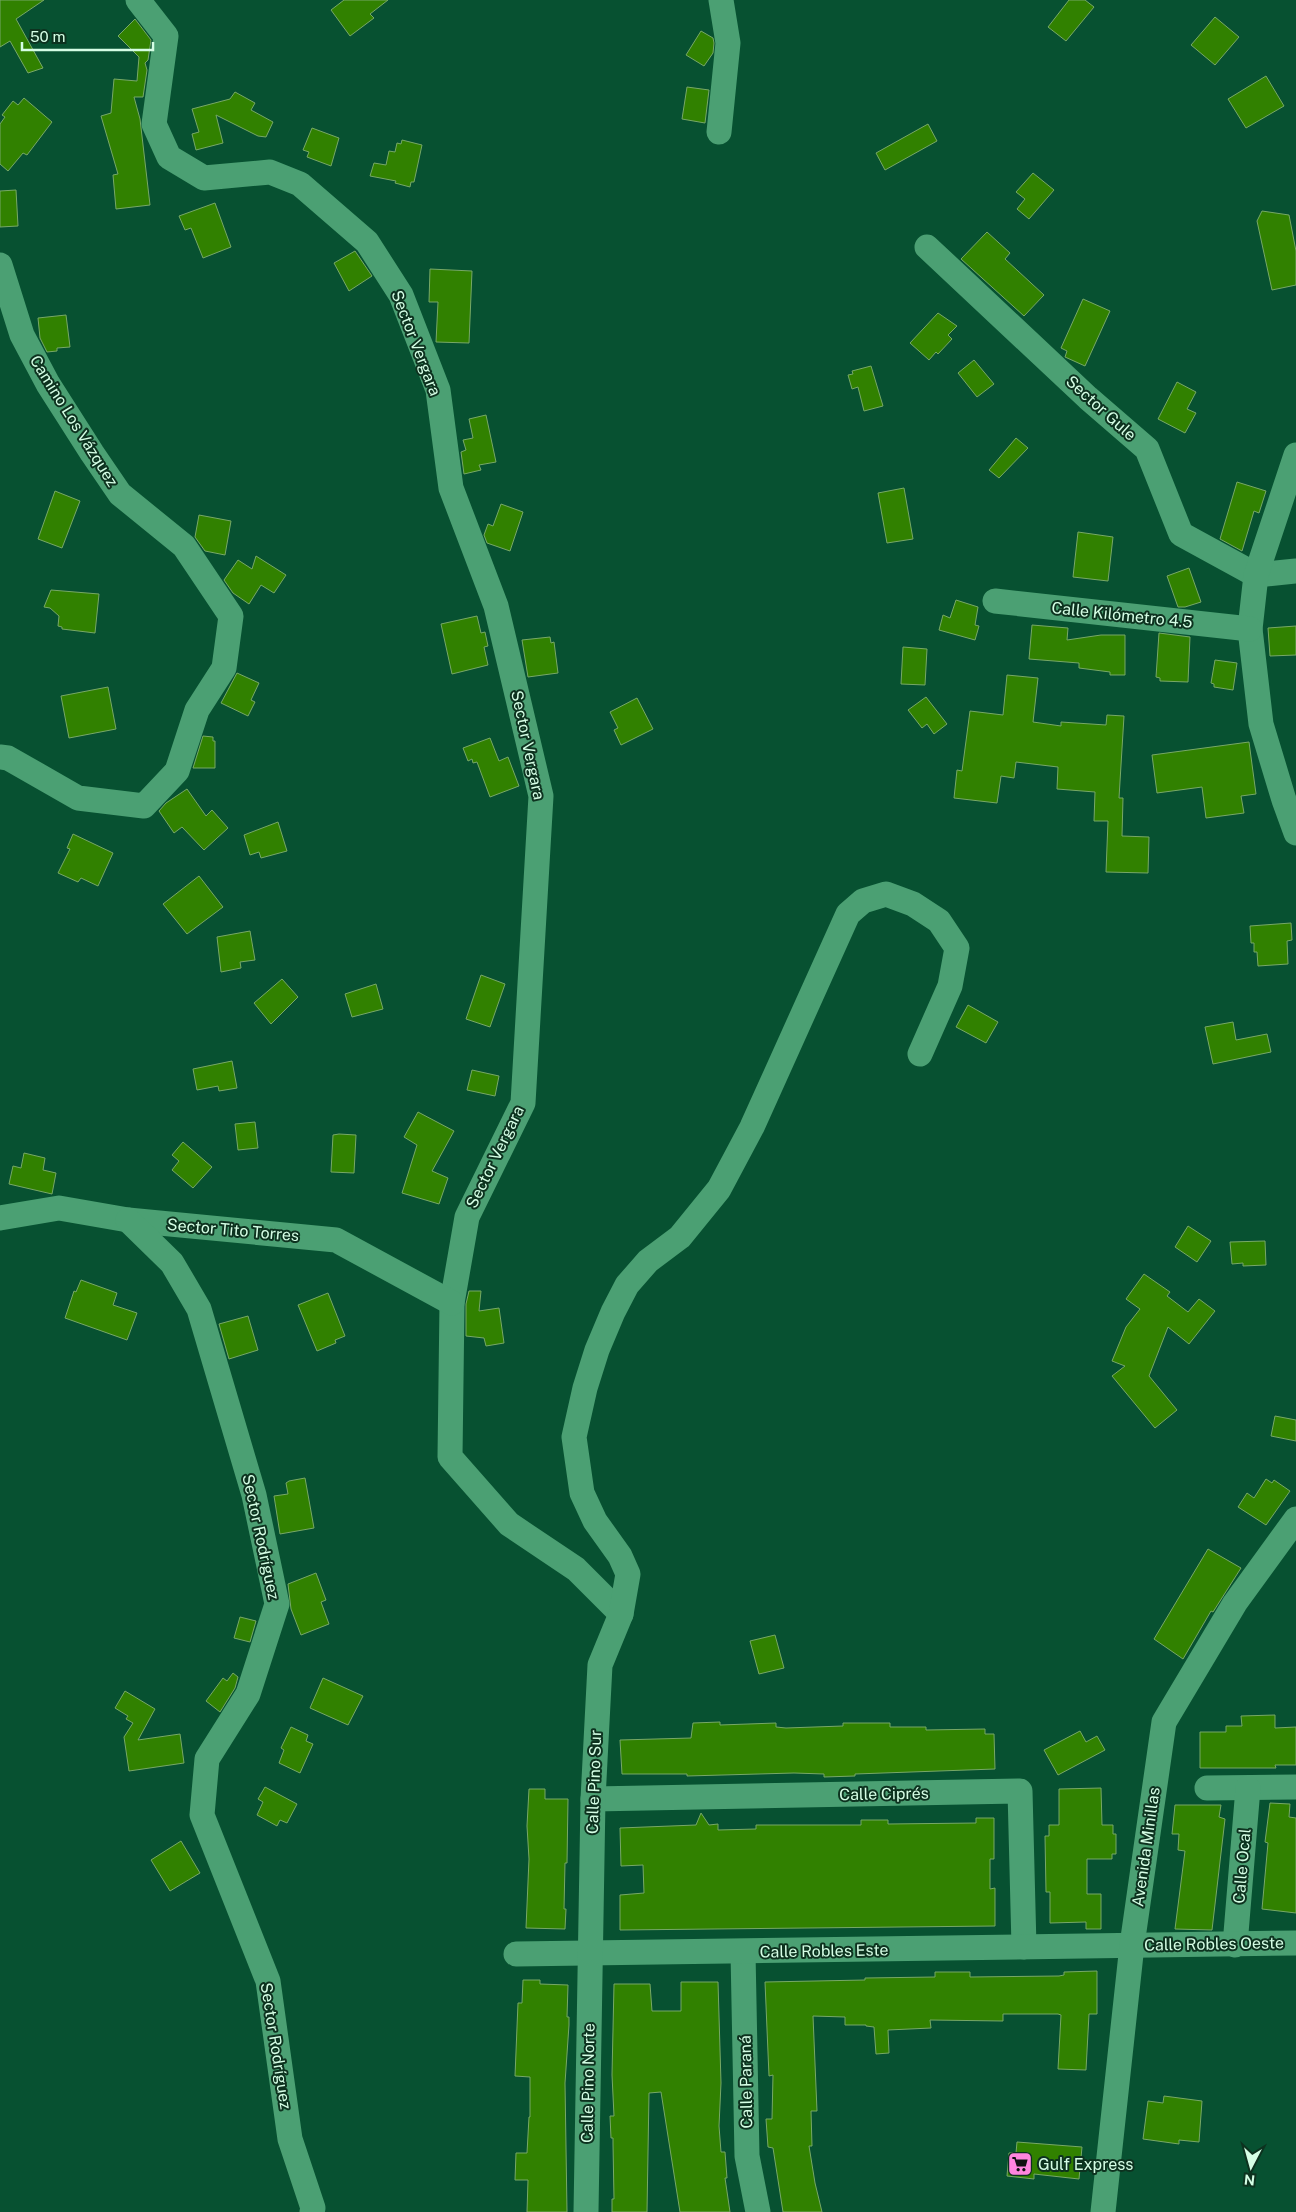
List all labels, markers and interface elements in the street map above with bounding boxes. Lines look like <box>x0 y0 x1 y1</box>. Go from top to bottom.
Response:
scale bar <box>22 20 154 52</box>
text: 50 m <box>30 28 65 45</box>
street label: Sector Vergara <box>387 288 445 398</box>
street label: Camino Los Vázquez <box>26 352 122 490</box>
street label: Sector Gule <box>1062 372 1140 444</box>
street label: Calle Kilómetro 4.5 <box>1051 598 1193 632</box>
street label: Sector Vergara <box>507 689 549 801</box>
street label: Sector Vergara <box>462 1103 528 1211</box>
street label: Sector Tito Torres <box>166 1215 300 1245</box>
street label: Sector Rodríguez <box>238 1472 284 1602</box>
street label: Calle Pino Sur <box>583 1730 605 1834</box>
street label: Calle Ciprés <box>839 1784 929 1804</box>
street label: Avenida Minillas <box>1128 1786 1164 1908</box>
street label: Calle Ocal <box>1229 1827 1255 1904</box>
street label: Calle Robles Oeste <box>1144 1933 1284 1955</box>
street label: Calle Robles Este <box>759 1940 889 1962</box>
street label: Sector Rodríguez <box>257 1981 295 2111</box>
street label: Calle Pino Norte <box>577 2023 599 2143</box>
street label: Calle Paraná <box>736 2035 756 2129</box>
north arrow <box>1226 2142 1276 2192</box>
supermarket icon: Gulf Express <box>1007 2151 1033 2177</box>
place label: Gulf Express <box>1038 2155 1133 2174</box>
text: N <box>1243 2171 1256 2188</box>

